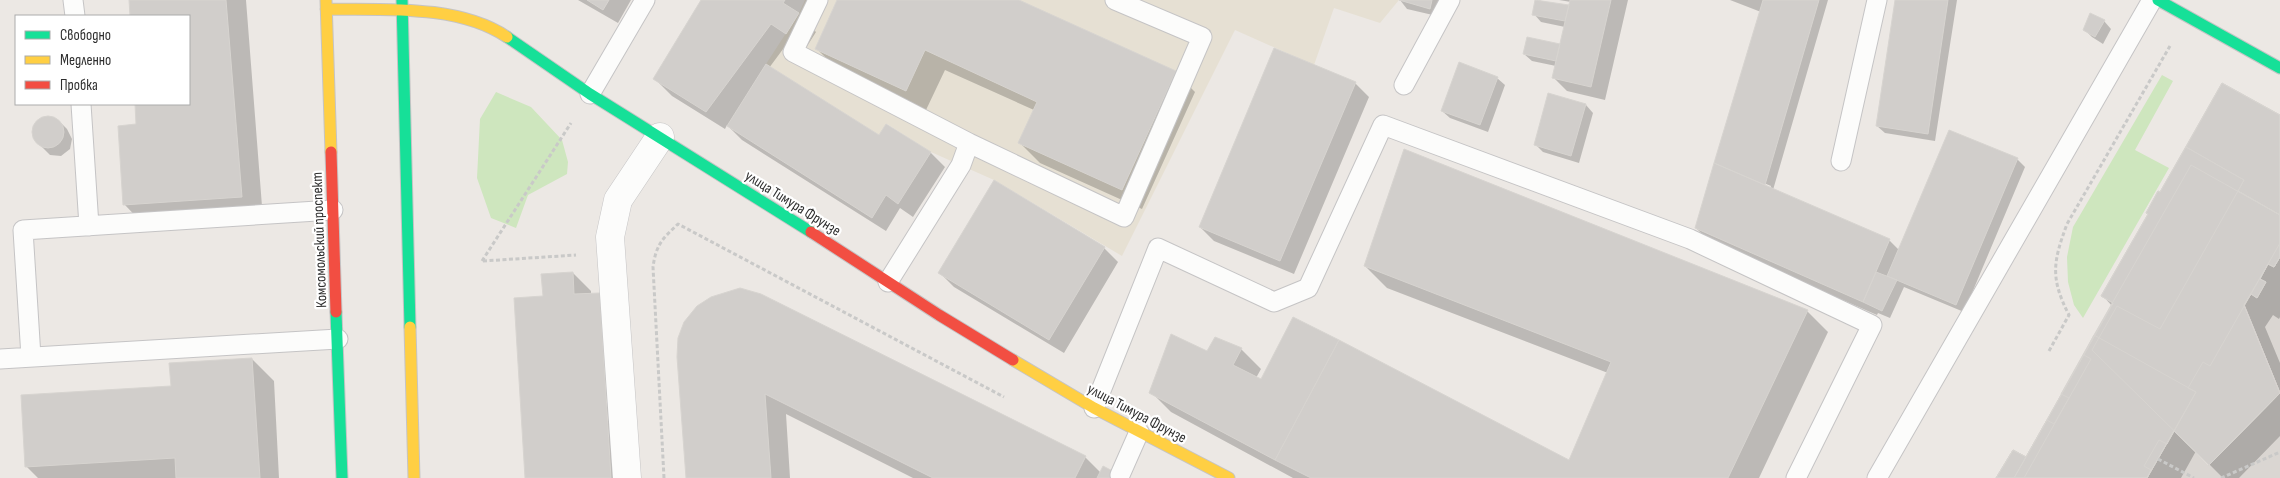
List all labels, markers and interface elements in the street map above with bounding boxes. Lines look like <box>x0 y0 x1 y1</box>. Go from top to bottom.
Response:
legend <box>15 15 190 105</box>
text: Свободно <box>60 26 111 45</box>
text: Медленно <box>60 51 111 70</box>
text: Пробка <box>60 76 98 95</box>
street label: улица Тимура Фрунзе <box>741 166 844 240</box>
street label: Комсомольский проспект <box>308 172 331 308</box>
street label: улица Тимура Фрунзе <box>1084 379 1190 448</box>

